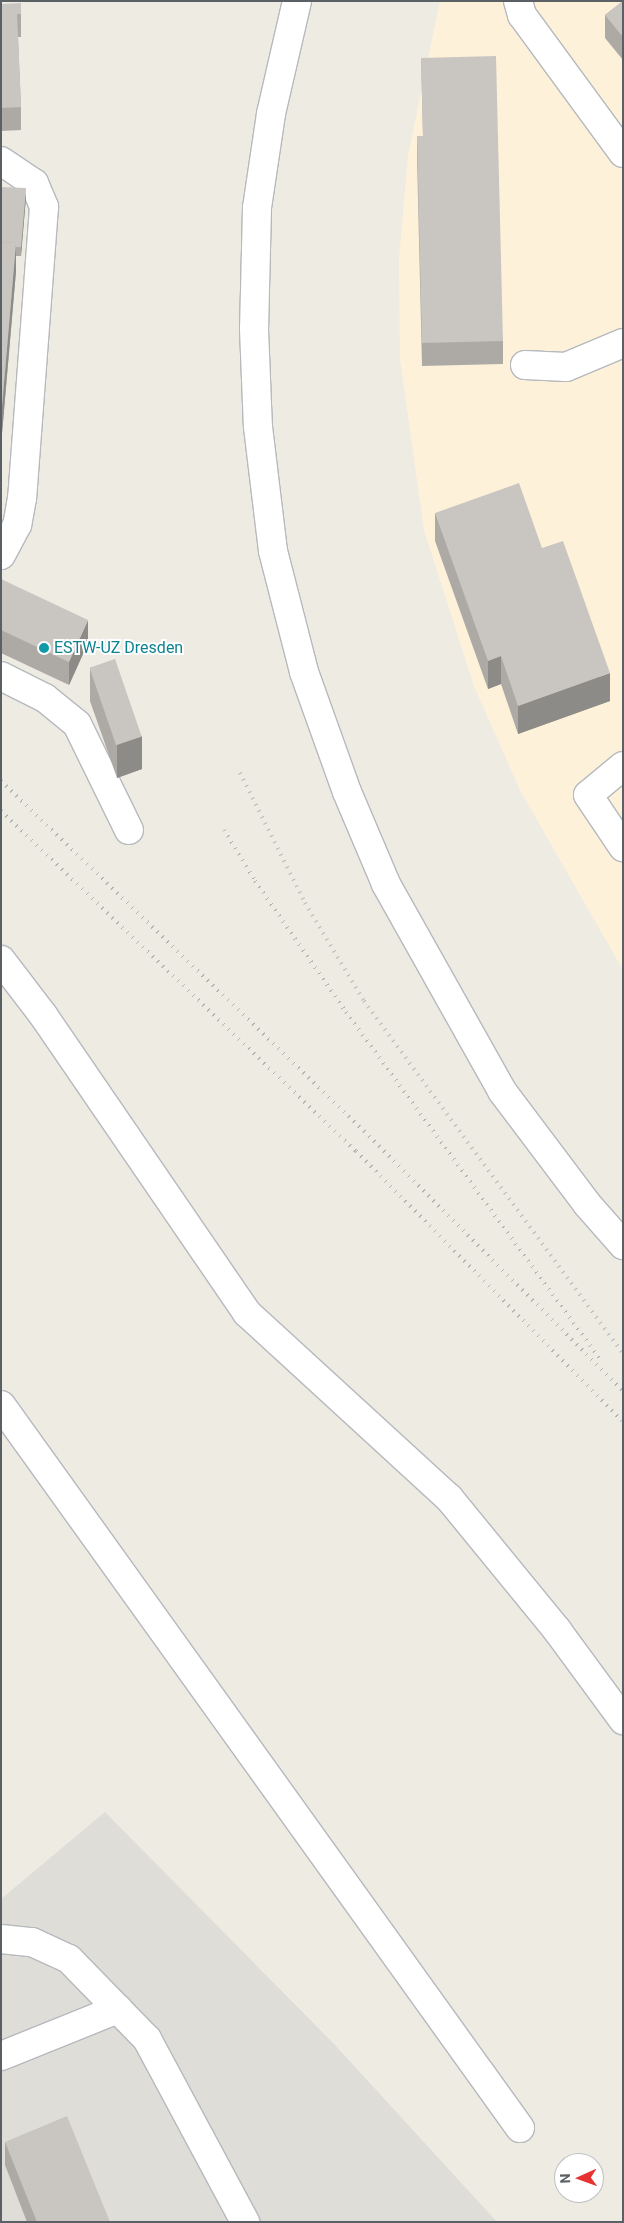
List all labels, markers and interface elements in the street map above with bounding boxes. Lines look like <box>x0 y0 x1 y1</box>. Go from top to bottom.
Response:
place label: ESTW-UZ Dresden <box>54 638 183 658</box>
marker: ESTW-UZ Dresden <box>38 642 50 654</box>
north arrow <box>554 2153 604 2203</box>
text: N <box>557 2173 573 2184</box>

